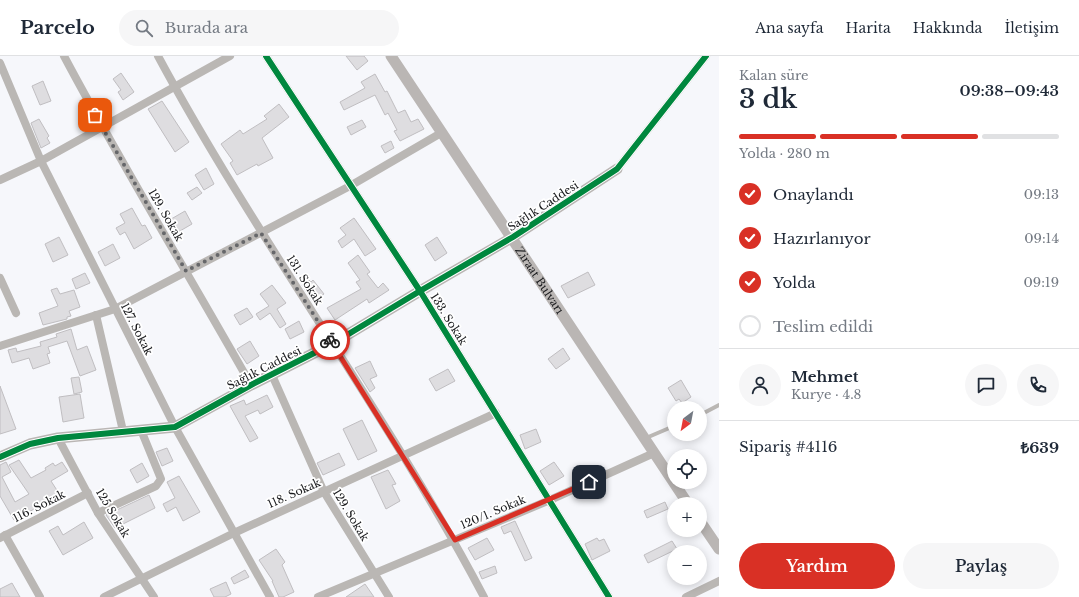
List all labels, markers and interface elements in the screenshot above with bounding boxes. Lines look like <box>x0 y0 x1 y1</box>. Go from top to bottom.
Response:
search box <box>119 10 399 46</box>
text: Parcelo <box>20 16 95 39</box>
icon: search <box>133 17 155 39</box>
text: Burada ara <box>165 18 248 37</box>
text: Ana sayfa <box>755 19 824 37</box>
text: Harita <box>846 19 891 37</box>
text: Hakkında <box>913 19 982 37</box>
text: İletişim <box>1004 19 1059 37</box>
text: Kalan süre <box>739 67 809 84</box>
text: 09:38–09:43 <box>960 81 1059 100</box>
text: 3 dk <box>739 83 797 115</box>
pin <box>78 98 112 132</box>
icon: bag <box>84 104 106 126</box>
text: Yolda · 280 m <box>739 145 830 162</box>
street label: Sağlık Caddesi <box>505 178 581 234</box>
icon: check <box>739 183 761 205</box>
text: Onaylandı <box>773 185 854 204</box>
street label: 129. Sokak <box>145 186 187 244</box>
text: 09:13 <box>1024 186 1059 203</box>
icon: check <box>739 227 761 249</box>
text: Hazırlanıyor <box>773 229 871 248</box>
text: 09:14 <box>1024 230 1059 247</box>
street label: Ziraat Bulvarı <box>512 244 567 317</box>
street label: 131. Sokak <box>284 252 326 308</box>
icon: check <box>739 271 761 293</box>
text: Yolda <box>773 273 816 292</box>
text: 09:19 <box>1023 274 1059 291</box>
street label: 133. Sokak <box>428 290 471 348</box>
street label: 127. Sokak <box>118 301 156 358</box>
text: Teslim edildi <box>773 317 873 336</box>
courier <box>310 320 350 360</box>
icon: bike <box>319 329 341 351</box>
street label: Sağlık Caddesi <box>224 343 304 393</box>
button: person <box>739 364 781 406</box>
button: chat <box>965 364 1007 406</box>
button: phone <box>1017 364 1059 406</box>
text: Mehmet <box>791 367 858 386</box>
text: Kurye · 4.8 <box>791 386 861 403</box>
north arrow <box>667 401 707 441</box>
map controls <box>667 401 707 585</box>
text: Sipariş #4116 <box>739 437 837 456</box>
text: ₺639 <box>1021 438 1059 457</box>
button: locate <box>667 449 707 489</box>
pin <box>572 465 606 499</box>
icon: home <box>578 471 600 493</box>
street label: 118. Sokak <box>265 475 323 511</box>
street label: 125 Sokak <box>93 486 133 540</box>
street label: 129. Sokak <box>330 486 372 544</box>
street label: 116. Sokak <box>10 487 68 525</box>
street label: 120/1. Sokak <box>458 492 528 532</box>
button: + <box>667 497 707 537</box>
button: Yardım <box>739 543 895 589</box>
button: Paylaş <box>903 543 1059 589</box>
button: − <box>667 545 707 585</box>

